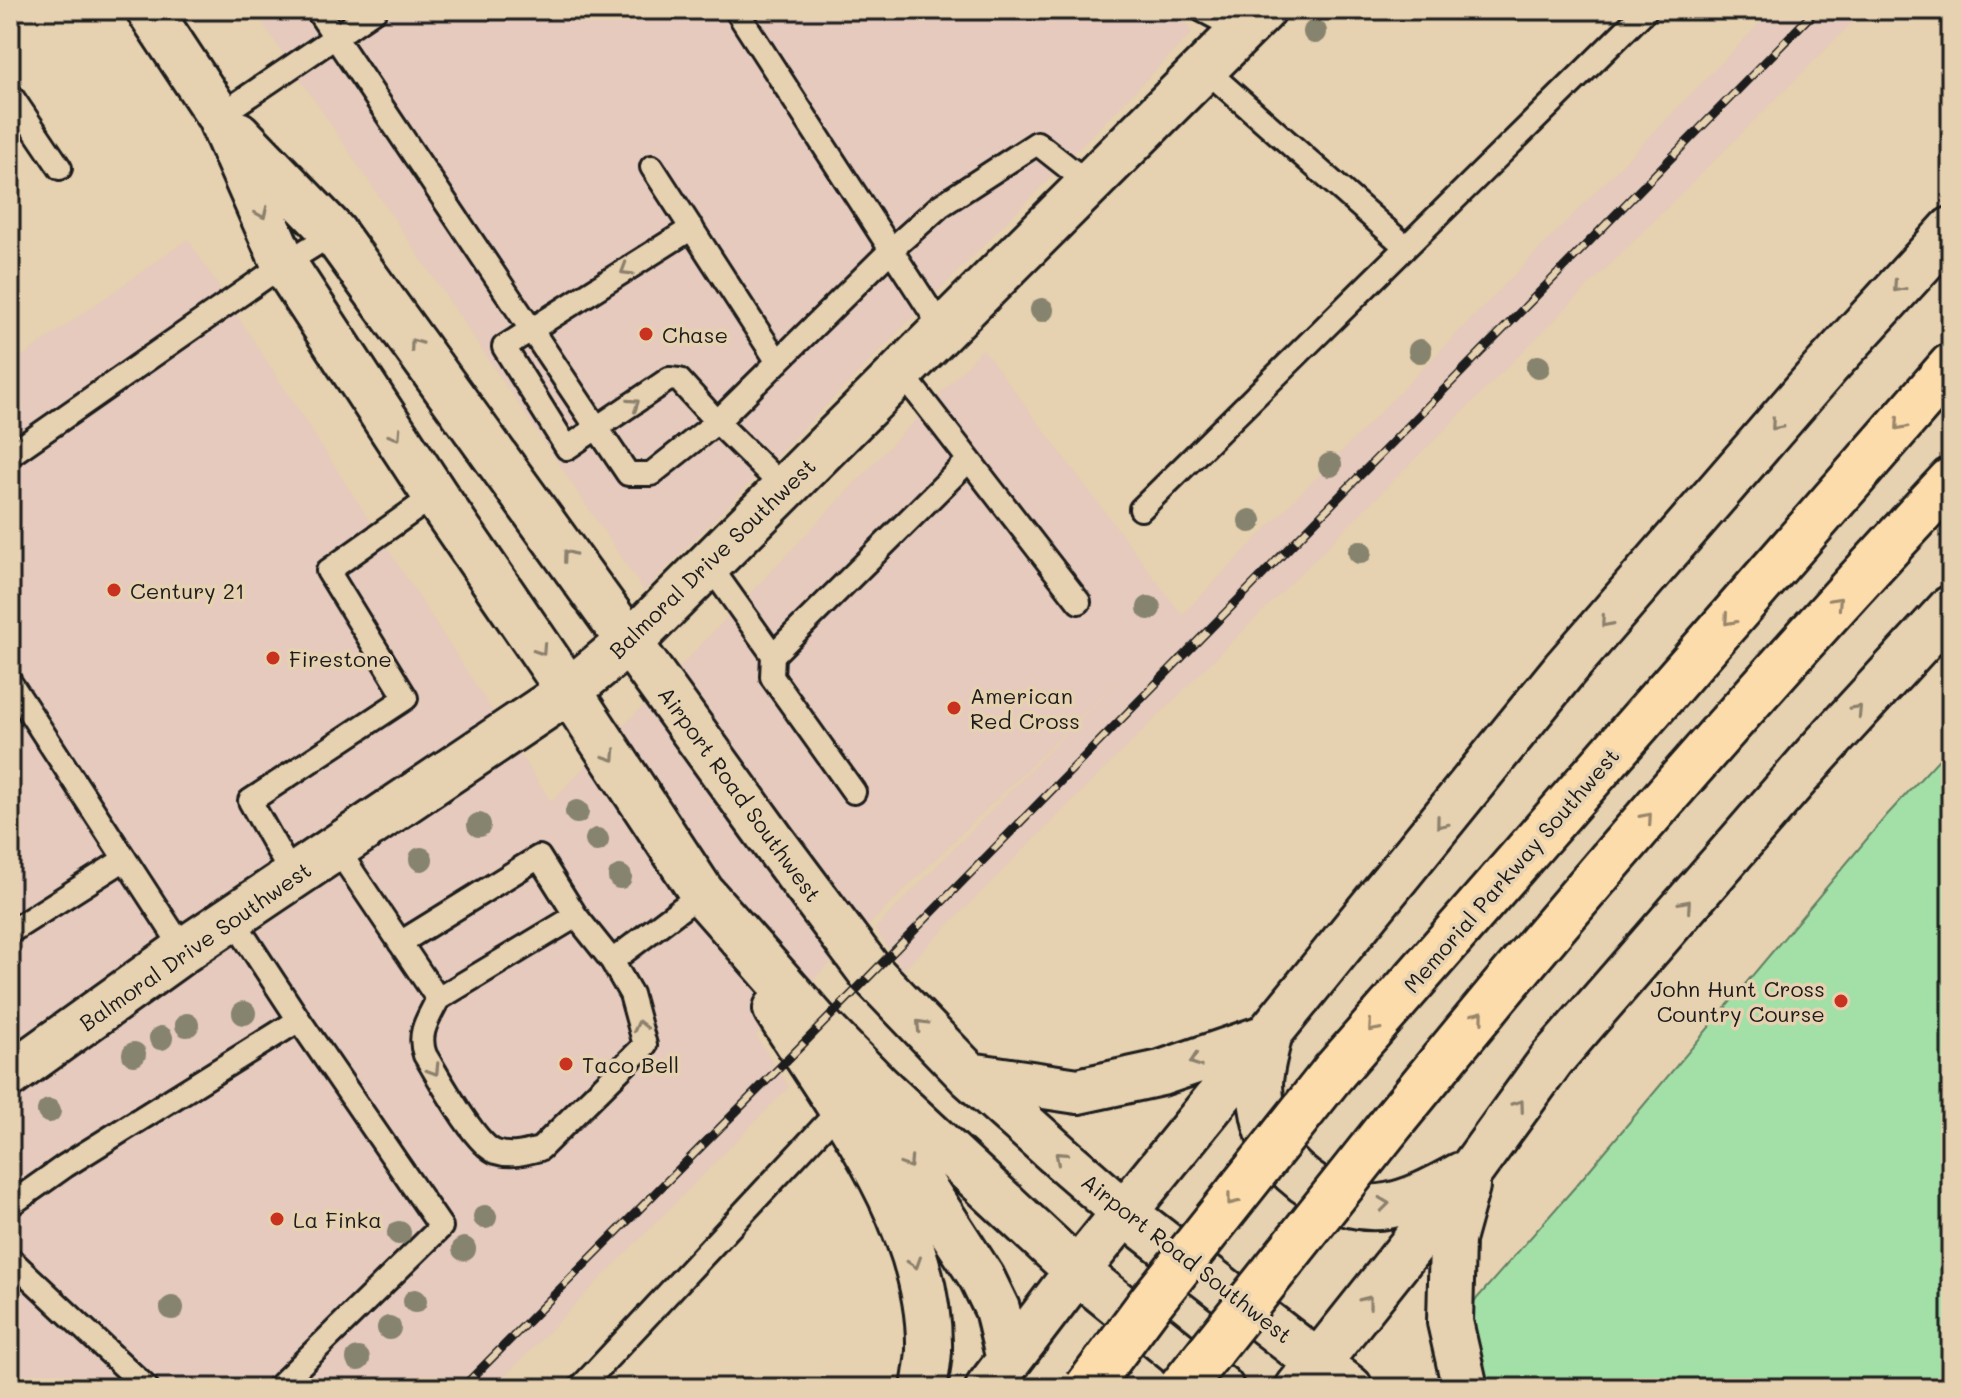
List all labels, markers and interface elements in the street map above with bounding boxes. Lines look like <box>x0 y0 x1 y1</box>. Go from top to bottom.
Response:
one-way arrow <box>252 204 268 219</box>
one-way arrow <box>620 260 635 275</box>
one-way arrow <box>1893 278 1908 293</box>
place label: Chase <box>662 320 728 349</box>
marker: Chase <box>637 325 655 343</box>
one-way arrow <box>410 339 425 353</box>
one-way arrow <box>625 398 639 413</box>
one-way arrow <box>1895 415 1909 430</box>
one-way arrow <box>1771 416 1786 430</box>
one-way arrow <box>386 426 401 441</box>
street label: Balmoral Drive Southwest <box>602 452 822 664</box>
one-way arrow <box>563 549 578 563</box>
place label: Century 21 <box>130 576 245 605</box>
marker: Century 21 <box>105 581 123 599</box>
one-way arrow <box>1828 597 1843 611</box>
one-way arrow <box>1724 611 1738 626</box>
one-way arrow <box>1601 612 1616 627</box>
one-way arrow <box>531 642 546 656</box>
place label: Firestone <box>289 644 392 673</box>
marker: Firestone <box>264 649 282 667</box>
street label: Airport Road Southwest <box>652 680 828 908</box>
place label: American Red Cross <box>970 681 1080 735</box>
marker: American Red Cross <box>945 699 963 717</box>
one-way arrow <box>1848 705 1862 720</box>
street label: Memorial Parkway Southwest <box>1397 741 1625 999</box>
one-way arrow <box>602 747 617 762</box>
one-way arrow <box>1637 813 1652 828</box>
one-way arrow <box>1436 814 1451 828</box>
street label: Balmoral Drive Southwest <box>73 855 317 1037</box>
one-way arrow <box>1676 900 1690 915</box>
place label: John Hunt Cross Country Course <box>1650 974 1825 1028</box>
marker: John Hunt Cross Country Course <box>1832 992 1850 1010</box>
one-way arrow <box>1469 1010 1483 1025</box>
one-way arrow <box>1368 1018 1383 1032</box>
one-way arrow <box>633 1019 650 1033</box>
one-way arrow <box>915 1020 930 1034</box>
place label: Taco Bell <box>582 1050 679 1079</box>
one-way arrow <box>1189 1052 1203 1068</box>
marker: Taco Bell <box>557 1055 575 1073</box>
one-way arrow <box>425 1061 440 1076</box>
one-way arrow <box>1509 1099 1524 1113</box>
one-way arrow <box>1055 1152 1070 1166</box>
one-way arrow <box>899 1154 914 1168</box>
street label: Airport Road Southwest <box>1076 1167 1298 1349</box>
one-way arrow <box>1227 1191 1242 1205</box>
one-way arrow <box>1378 1196 1391 1213</box>
place label: La Finka <box>293 1205 382 1234</box>
marker: La Finka <box>268 1210 286 1228</box>
one-way arrow <box>906 1256 922 1270</box>
one-way arrow <box>1357 1296 1372 1310</box>

